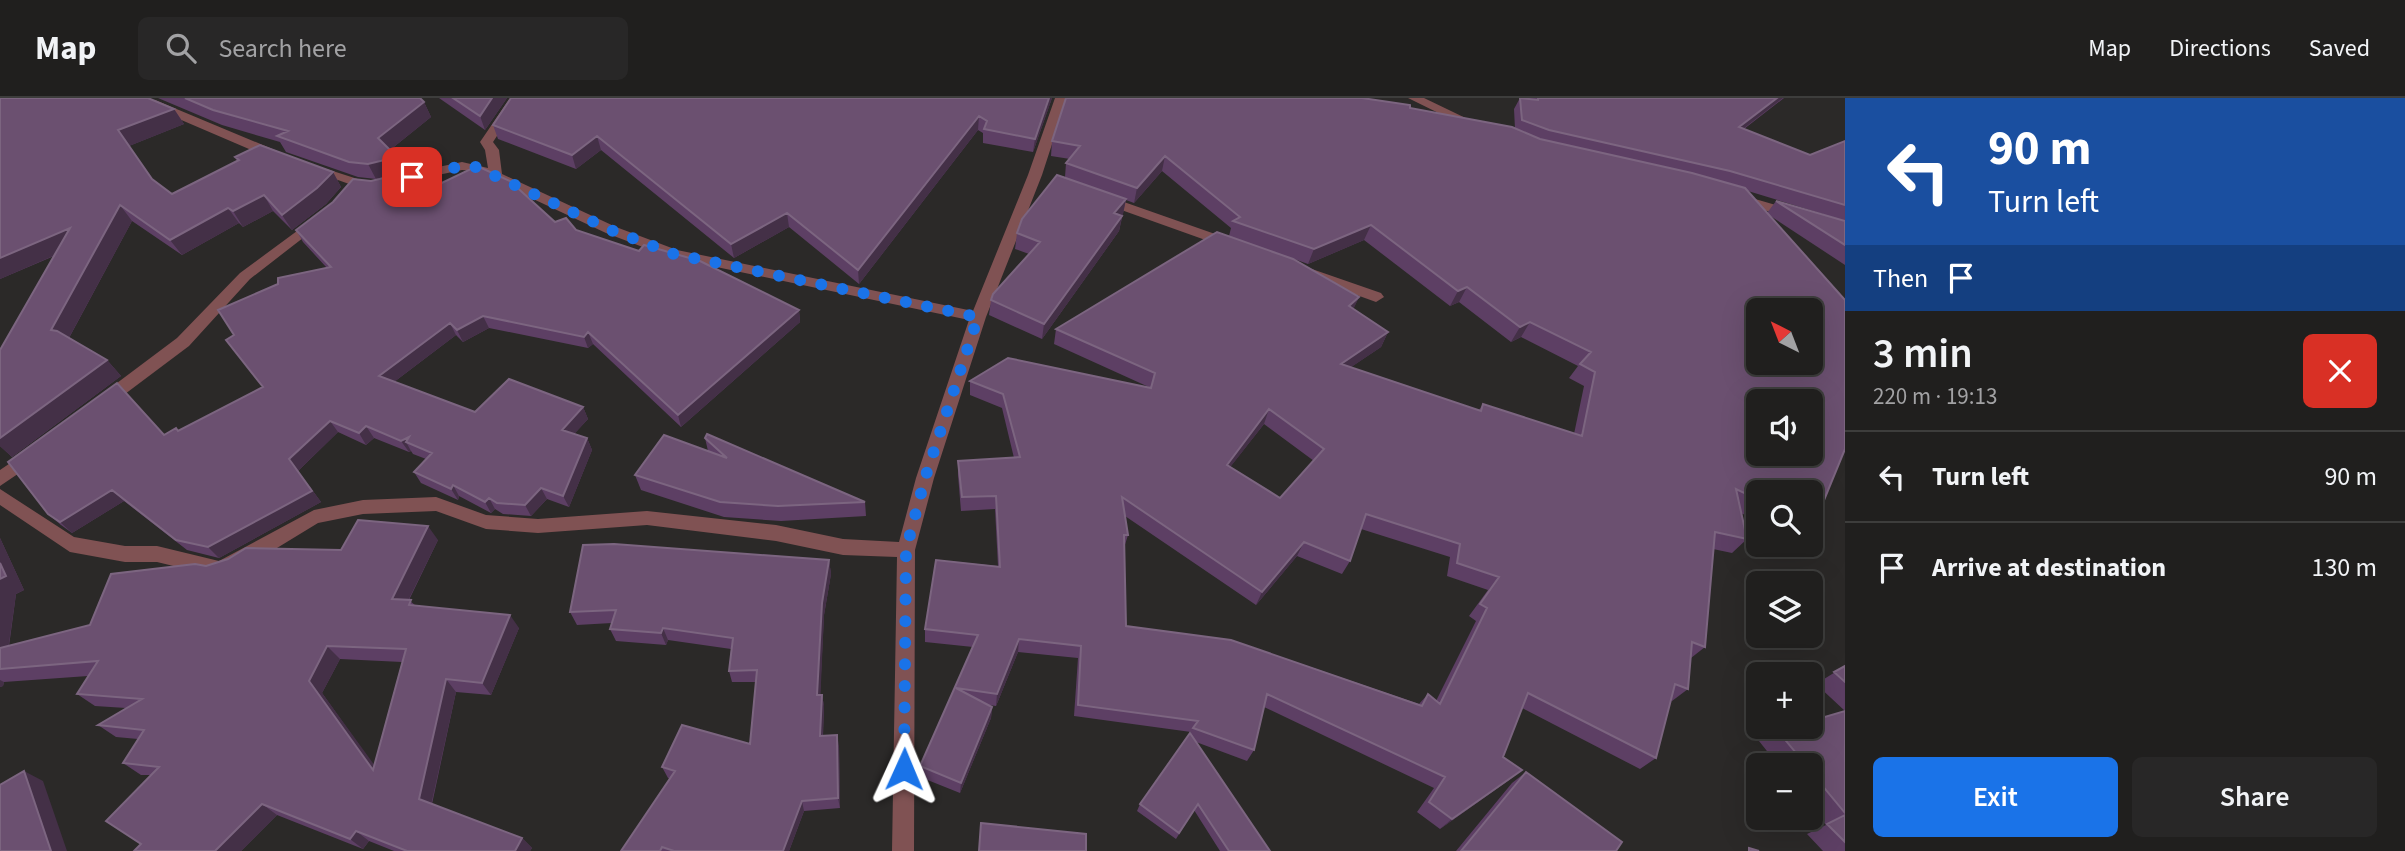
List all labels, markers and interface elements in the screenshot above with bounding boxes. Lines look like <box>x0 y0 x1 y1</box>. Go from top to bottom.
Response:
search box <box>138 17 628 80</box>
text: Map <box>35 25 96 72</box>
icon: search <box>162 29 200 67</box>
text: Search here <box>218 30 347 67</box>
text: Map <box>2088 31 2131 66</box>
text: Directions <box>2169 31 2271 66</box>
text: Saved <box>2309 31 2370 66</box>
text: 90 m <box>1988 114 2092 184</box>
icon: left <box>1873 126 1964 217</box>
pin <box>382 147 442 207</box>
icon: arrive <box>393 158 431 196</box>
text: Turn left <box>1988 179 2099 225</box>
icon: arrive <box>1942 259 1980 297</box>
text: Then <box>1873 260 1928 297</box>
north arrow <box>1746 298 1824 374</box>
map controls <box>1746 298 1823 830</box>
text: 3 min <box>1873 324 1973 384</box>
button: close <box>2303 334 2377 408</box>
text: 220 m · 19:13 <box>1873 380 1997 413</box>
button: sound <box>1746 389 1823 466</box>
icon: left <box>1873 458 1911 496</box>
text: Turn left <box>1932 458 2029 495</box>
text: 90 m <box>2324 458 2377 495</box>
button: search <box>1746 480 1823 557</box>
icon: arrive <box>1873 549 1911 587</box>
text: Arrive at destination <box>1932 549 2166 586</box>
text: 130 m <box>2311 549 2377 586</box>
button: layers <box>1746 571 1823 648</box>
button: + <box>1746 662 1823 739</box>
position arrow <box>867 732 941 806</box>
button: − <box>1746 753 1823 830</box>
button: Exit <box>1873 757 2118 837</box>
button: Share <box>2132 757 2377 837</box>

